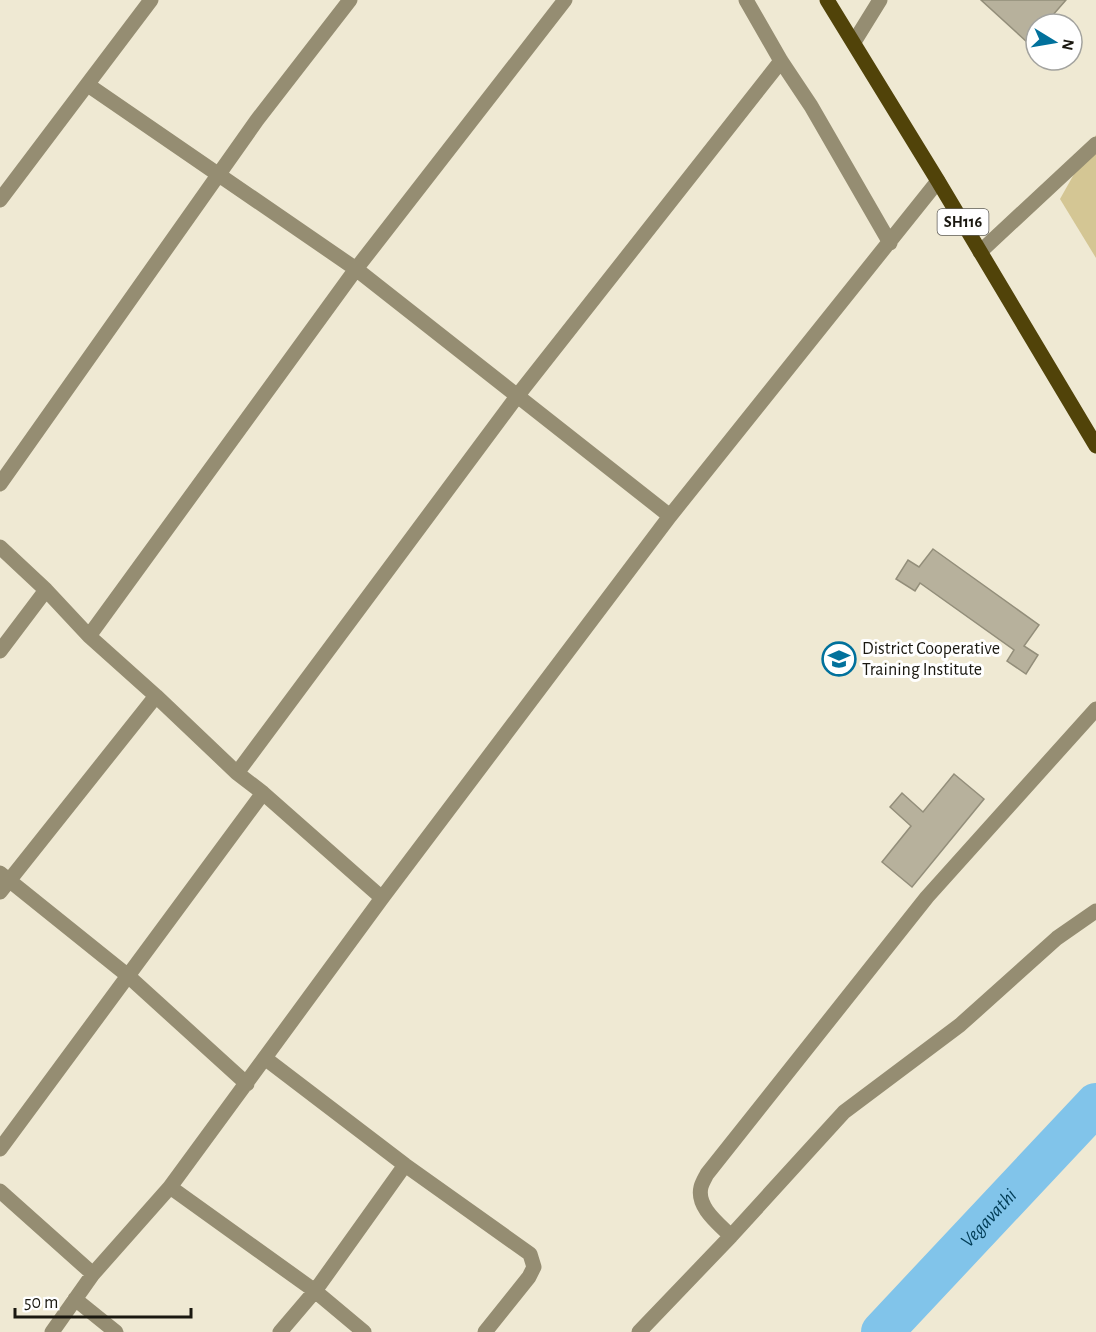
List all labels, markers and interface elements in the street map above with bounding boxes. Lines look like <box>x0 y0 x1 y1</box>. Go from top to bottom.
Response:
north arrow <box>1024 12 1084 72</box>
text: N <box>1059 38 1077 52</box>
road number: SH116 <box>938 209 988 235</box>
place label: District Cooperative Training Institute <box>862 640 1000 679</box>
school or university icon: District Cooperative Training Institute <box>821 641 857 677</box>
water label: Vegavathi <box>957 1185 1021 1251</box>
scale bar <box>15 1281 190 1319</box>
text: 50 m <box>24 1294 58 1312</box>

